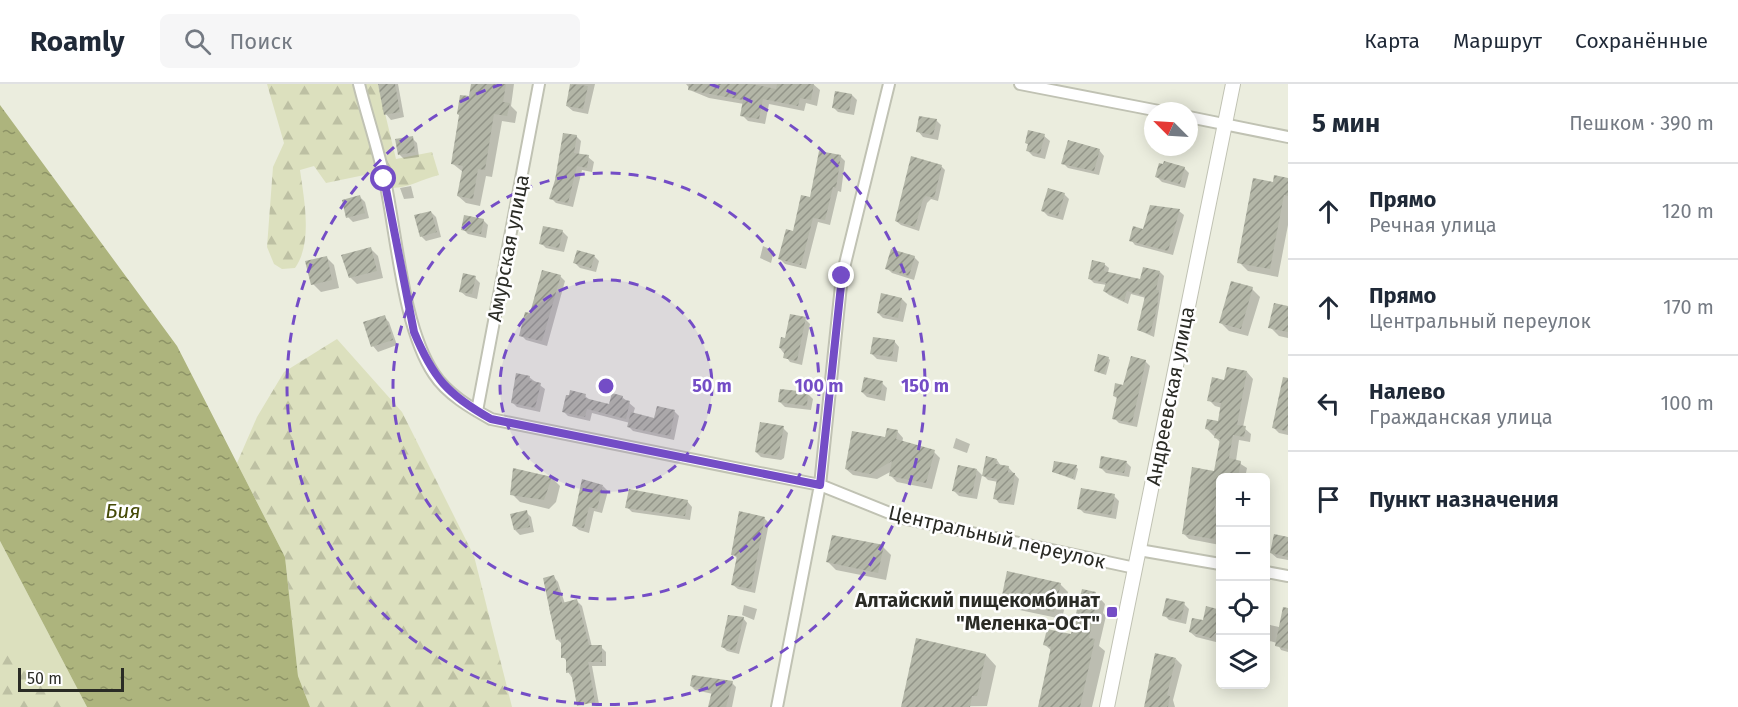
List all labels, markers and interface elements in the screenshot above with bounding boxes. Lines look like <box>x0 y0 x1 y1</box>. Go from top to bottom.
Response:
search box <box>160 14 580 68</box>
text: Roamly <box>30 25 124 58</box>
icon: search <box>181 25 214 58</box>
text: Поиск <box>229 28 292 55</box>
text: Карта <box>1364 28 1420 54</box>
text: Маршрут <box>1453 28 1542 54</box>
text: Сохранённые <box>1575 28 1708 54</box>
north arrow <box>1144 102 1198 156</box>
text: 5 мин <box>1312 108 1380 139</box>
text: Пешком · 390 m <box>1569 111 1714 135</box>
route start <box>370 165 396 191</box>
street label: Амурская улица <box>482 173 534 323</box>
text: Прямо <box>1369 186 1436 213</box>
icon: ahead <box>1312 195 1345 228</box>
text: 120 m <box>1662 199 1714 223</box>
text: Речная улица <box>1369 213 1497 237</box>
route end <box>828 262 854 288</box>
text: Прямо <box>1369 282 1436 309</box>
icon: ahead <box>1312 291 1345 324</box>
text: 170 m <box>1663 295 1714 319</box>
street label: Андреевская улица <box>1141 304 1199 488</box>
text: Центральный переулок <box>1369 309 1591 333</box>
text: 50 m <box>692 375 732 397</box>
text: 100 m <box>795 375 843 397</box>
text: 150 m <box>901 375 949 397</box>
centre of rings <box>596 376 616 396</box>
text: Налево <box>1369 378 1445 405</box>
icon: left <box>1312 387 1345 420</box>
text: 100 m <box>1661 391 1714 415</box>
text: Гражданская улица <box>1369 405 1553 429</box>
map controls <box>1216 473 1270 689</box>
button: + <box>1216 473 1270 527</box>
icon: arrive <box>1312 483 1345 516</box>
text: Пункт назначения <box>1369 486 1559 513</box>
water label: Бия <box>105 498 141 524</box>
street label: Центральный переулок <box>886 500 1108 574</box>
button: − <box>1216 527 1270 581</box>
button: locate <box>1216 581 1270 635</box>
place label: Алтайский пищекомбинат "Меленка-ОСТ" <box>854 588 1101 635</box>
marker: Алтайский пищекомбинат "Меленка-ОСТ" <box>1105 605 1119 619</box>
button: layers <box>1216 635 1270 689</box>
scale bar <box>18 665 124 692</box>
text: 50 m <box>27 669 62 688</box>

